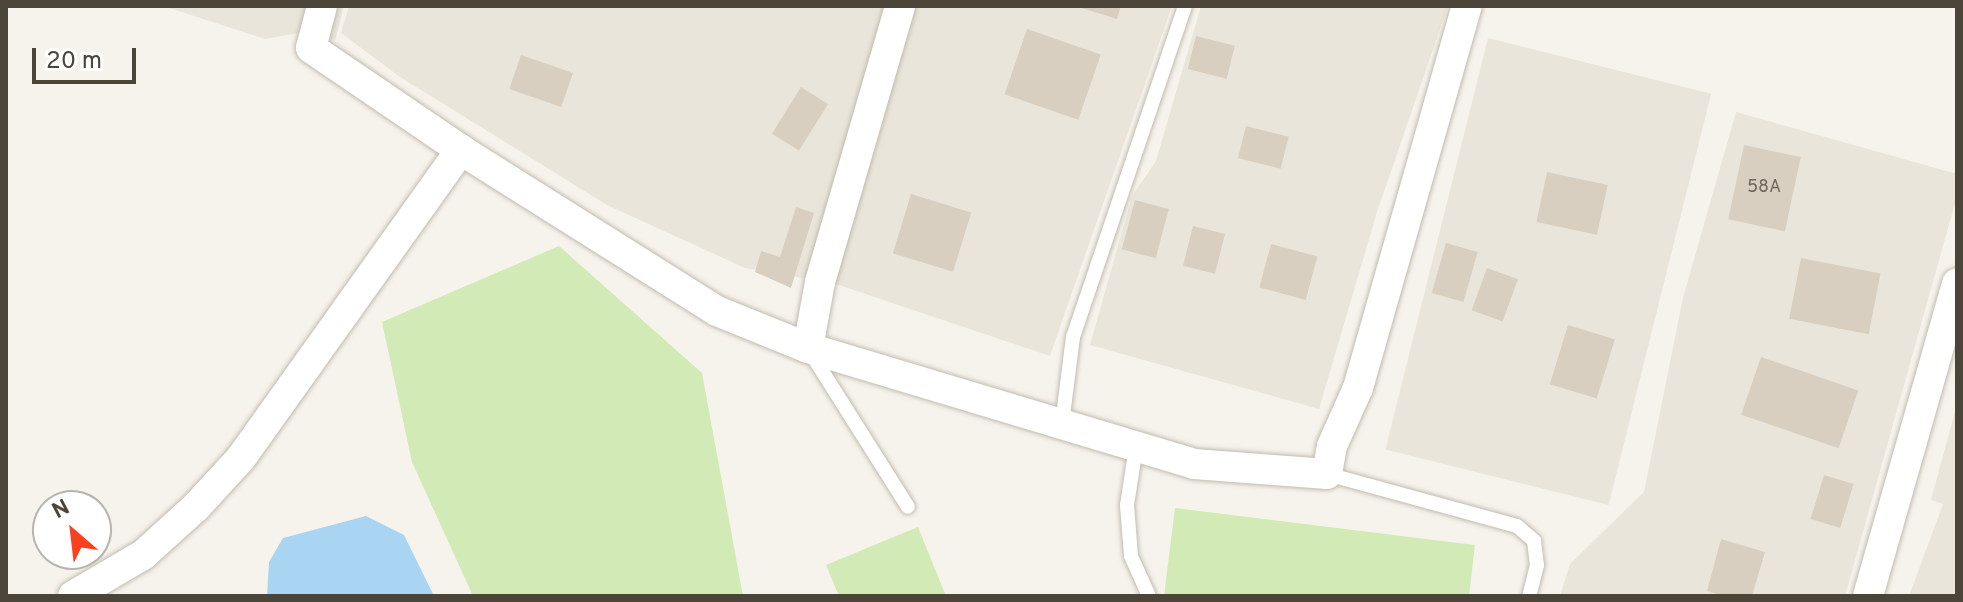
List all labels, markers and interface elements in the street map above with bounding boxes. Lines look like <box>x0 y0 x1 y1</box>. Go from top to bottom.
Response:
scale bar <box>36 32 140 82</box>
text: 20 m <box>46 47 102 77</box>
house number: 58А <box>1747 177 1781 199</box>
north arrow <box>32 490 112 570</box>
text: N <box>48 495 75 526</box>

